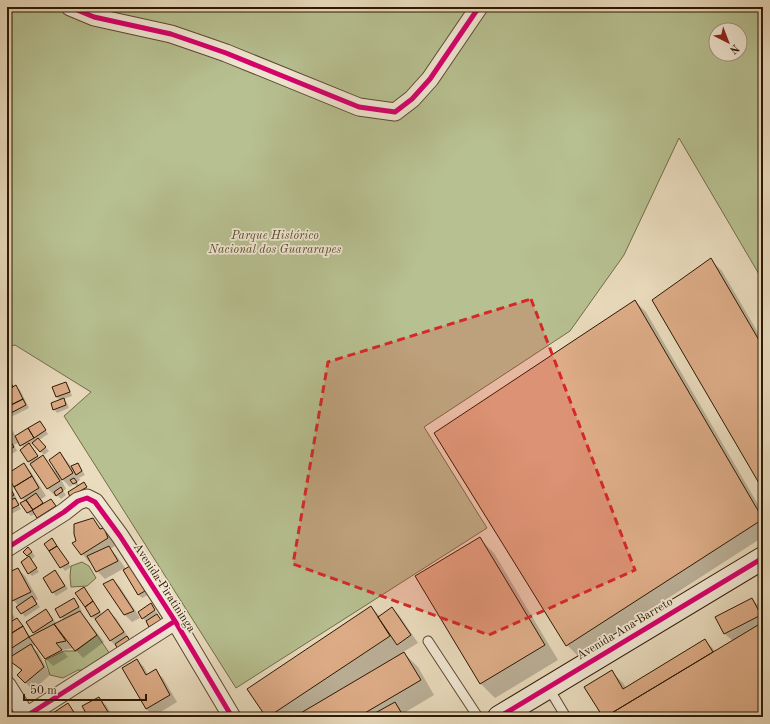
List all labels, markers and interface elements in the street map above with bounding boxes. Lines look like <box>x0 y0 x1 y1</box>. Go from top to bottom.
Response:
north arrow <box>708 22 748 62</box>
text: N <box>726 41 740 56</box>
park label: Parque Histórico Nacional dos Guararapes <box>208 230 341 256</box>
street label: Avenida Piratininga <box>131 541 197 635</box>
street label: Avenida Ana Barreto <box>575 596 675 662</box>
scale bar <box>24 676 146 702</box>
text: 50 m <box>30 684 57 697</box>

